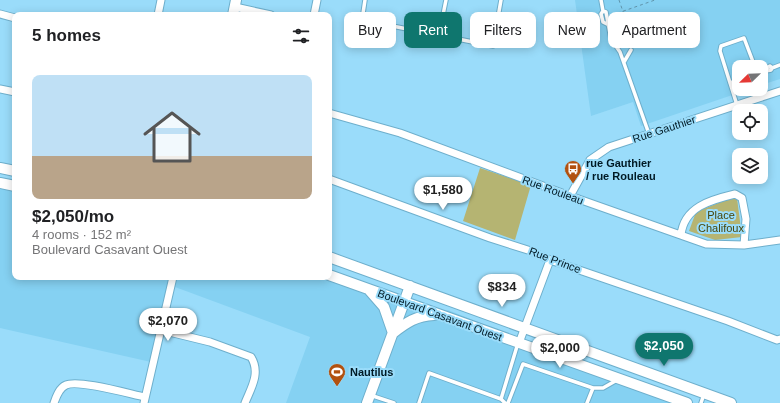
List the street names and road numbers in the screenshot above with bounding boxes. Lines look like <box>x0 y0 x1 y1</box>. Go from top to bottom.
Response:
street label: Rue Gauthier <box>631 113 697 145</box>
street label: Rue Rouleau <box>521 173 585 207</box>
street label: Rue Prince <box>527 245 583 275</box>
street label: Boulevard Casavant Ouest <box>376 287 504 343</box>

